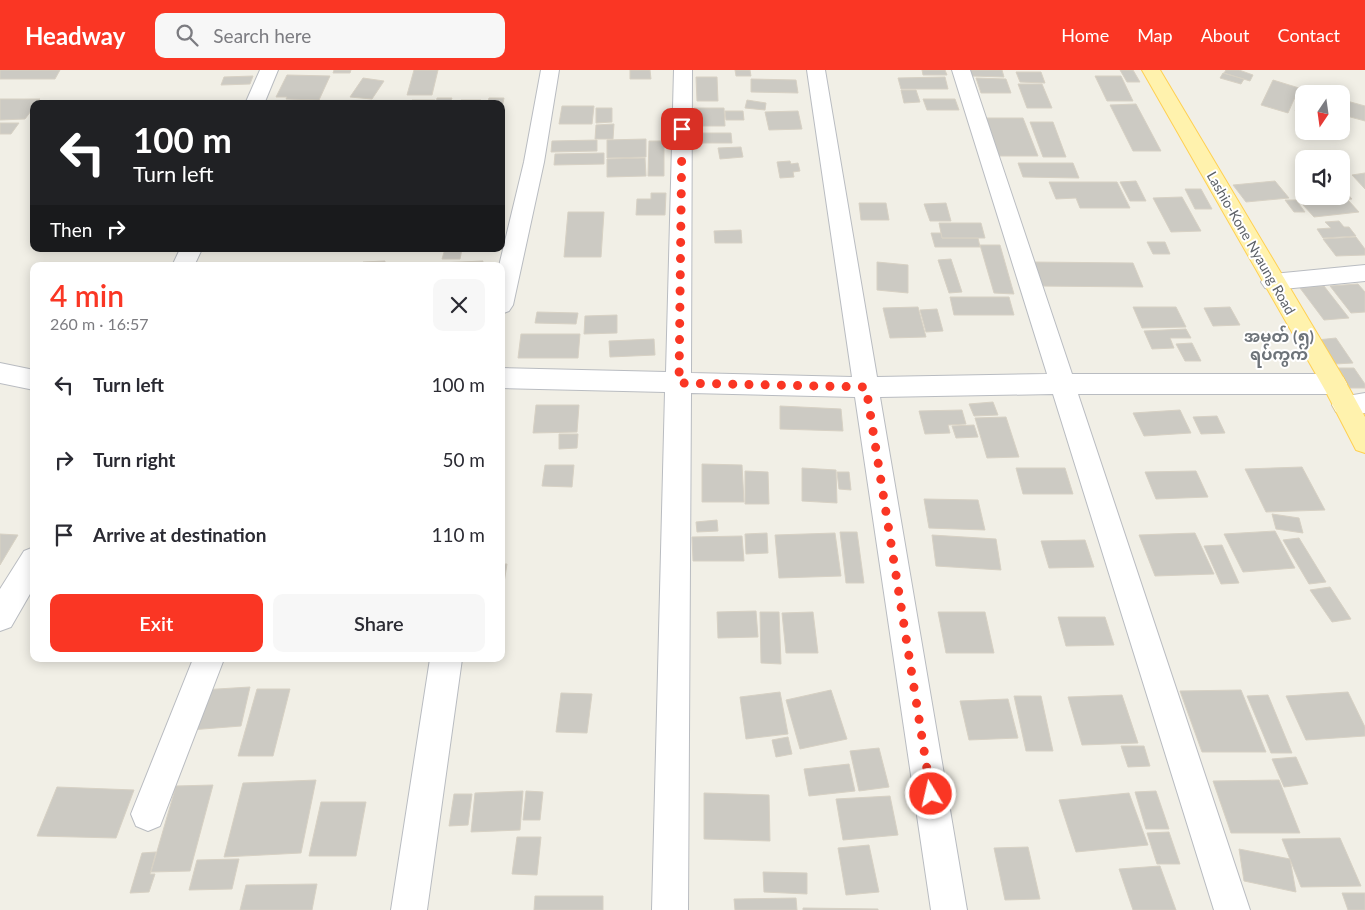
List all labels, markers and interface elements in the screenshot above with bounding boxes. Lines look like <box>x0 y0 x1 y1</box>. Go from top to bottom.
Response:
search box <box>155 13 505 58</box>
text: Headway <box>25 21 125 50</box>
icon: search <box>173 21 201 49</box>
text: Search here <box>213 24 311 47</box>
text: Home <box>1061 24 1109 46</box>
text: Map <box>1137 24 1173 46</box>
text: About <box>1201 24 1250 46</box>
text: Contact <box>1278 24 1340 46</box>
north arrow <box>1295 85 1350 140</box>
map controls <box>1295 85 1350 205</box>
pin <box>661 108 703 150</box>
icon: arrive <box>668 115 696 143</box>
text: 100 m <box>133 118 232 160</box>
icon: left <box>50 120 115 185</box>
button: sound <box>1295 150 1350 205</box>
text: Turn left <box>133 160 214 187</box>
street label: Lashio-Kone Nyaung Road <box>1204 168 1299 317</box>
icon: right <box>102 215 130 243</box>
text: Then <box>50 218 92 241</box>
text: 4 min <box>50 277 124 313</box>
button: close <box>433 279 485 331</box>
text: 260 m · 16:57 <box>50 314 149 333</box>
district label: အမှတ် (၅) ရပ်ကွက် <box>1244 325 1314 368</box>
icon: left <box>50 371 78 399</box>
text: Turn left <box>93 373 164 396</box>
text: 100 m <box>431 373 485 396</box>
icon: right <box>50 446 78 474</box>
text: Turn right <box>93 448 175 471</box>
text: 50 m <box>442 448 485 471</box>
icon: arrive <box>50 521 78 549</box>
text: Arrive at destination <box>93 523 266 546</box>
text: 110 m <box>431 523 485 546</box>
button: Exit <box>50 594 263 652</box>
button: Share <box>273 594 485 652</box>
position arrow <box>904 767 956 819</box>

